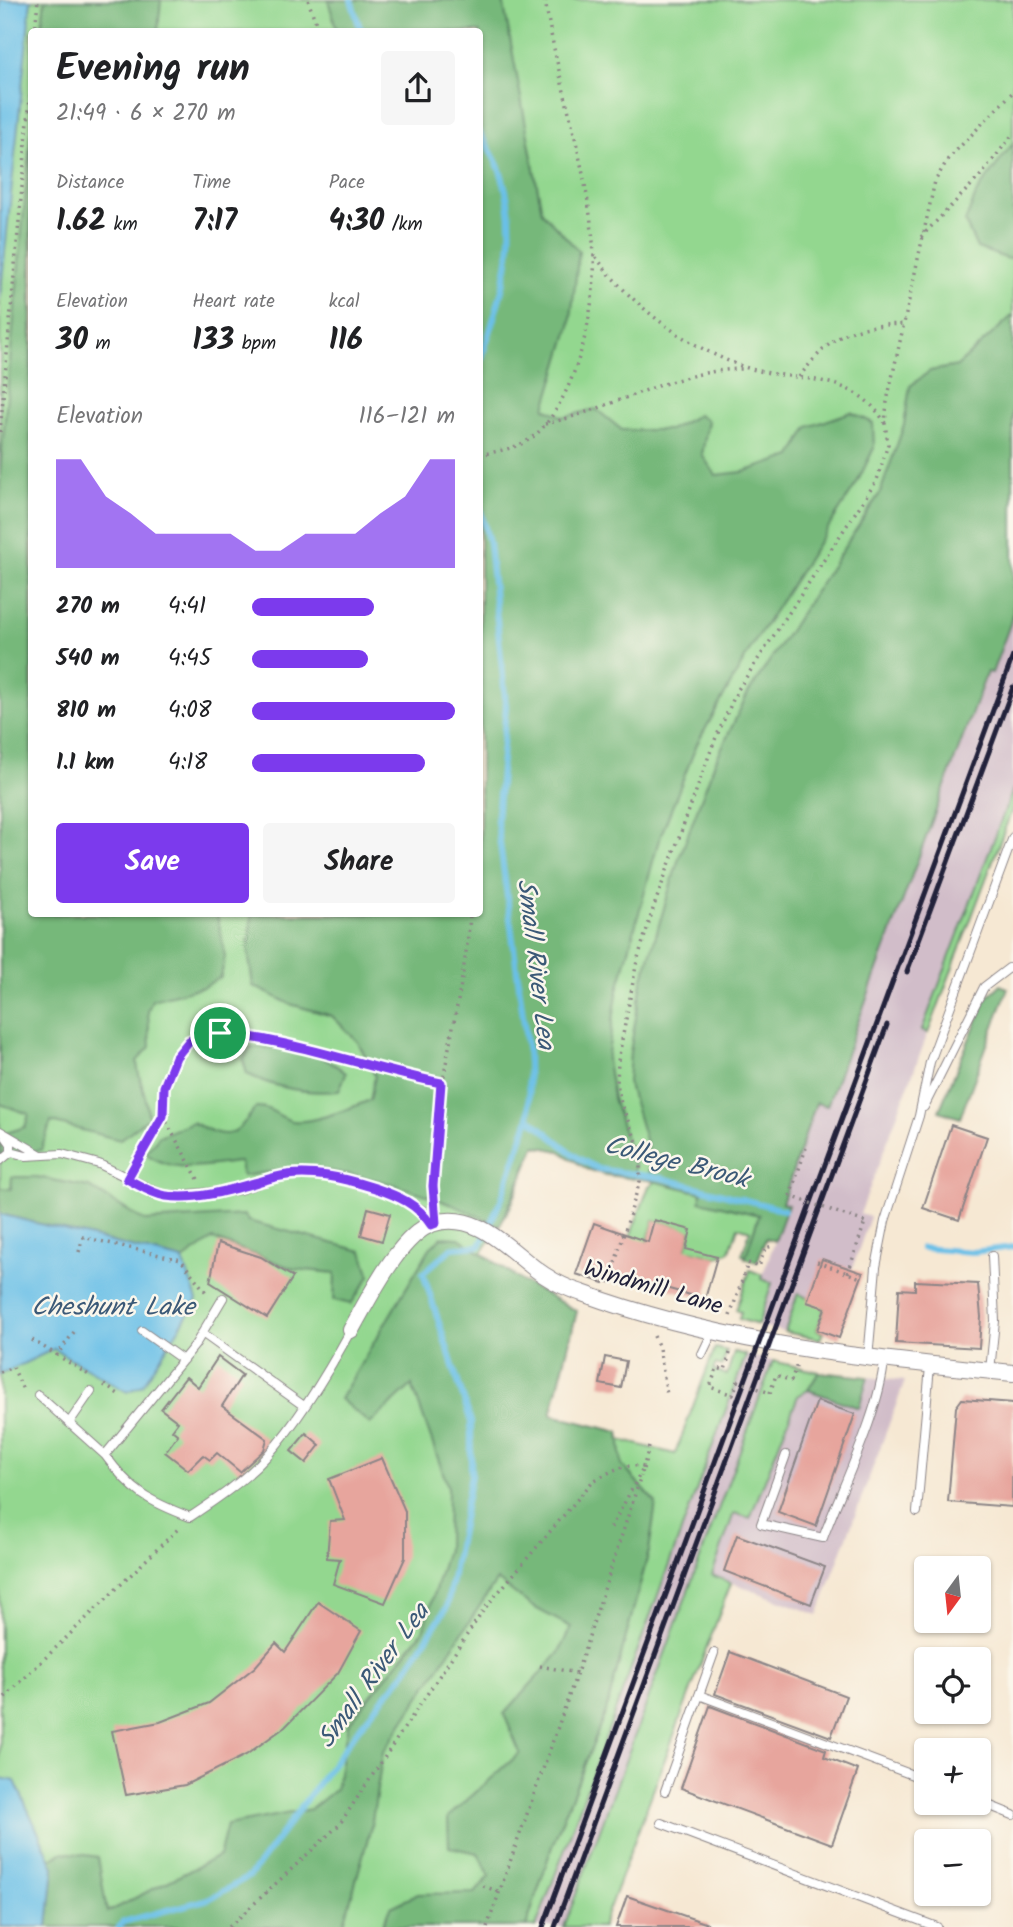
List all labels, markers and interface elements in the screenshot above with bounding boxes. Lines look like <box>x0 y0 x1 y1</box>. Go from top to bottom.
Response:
text: Evening run <box>56 40 250 100</box>
button: share <box>381 51 455 125</box>
text: 21:49 · 6 × 270 m <box>56 96 236 132</box>
text: Distance <box>56 168 124 198</box>
text: Time <box>192 168 231 198</box>
text: Pace <box>329 168 365 198</box>
text: 1.62 <box>56 198 106 246</box>
text: 7:17 <box>192 198 237 246</box>
text: 4:30 <box>329 198 384 246</box>
text: km <box>106 210 138 240</box>
text: /km <box>384 210 423 240</box>
text: Elevation <box>56 287 128 317</box>
text: Heart rate <box>192 287 275 317</box>
text: kcal <box>329 287 360 317</box>
text: 30 <box>56 317 88 365</box>
text: 133 <box>192 317 234 365</box>
text: 116 <box>329 317 363 365</box>
text: m <box>88 329 111 359</box>
text: bpm <box>234 329 276 359</box>
text: Elevation <box>56 399 143 435</box>
text: 116–121 m <box>358 399 455 435</box>
text: 270 m <box>56 589 120 625</box>
text: 4:41 <box>168 589 206 625</box>
text: 540 m <box>56 641 120 677</box>
text: 4:45 <box>168 641 211 677</box>
text: 810 m <box>56 693 116 729</box>
text: 4:08 <box>168 693 212 729</box>
text: 1.1 km <box>56 745 114 781</box>
text: 4:18 <box>168 745 207 781</box>
button: Save <box>56 823 249 903</box>
button: Share <box>263 823 455 903</box>
water label: Small River Lea <box>504 877 566 1053</box>
pin <box>190 1003 250 1063</box>
icon: arrive <box>201 1014 239 1052</box>
water label: College Brook <box>600 1125 756 1202</box>
street label: Windmill Lane <box>579 1249 727 1327</box>
water label: Cheshunt Lake <box>31 1287 197 1329</box>
north arrow <box>914 1556 990 1633</box>
map controls <box>914 1556 991 1906</box>
water label: Small River Lea <box>307 1593 442 1758</box>
button: locate <box>914 1647 991 1724</box>
button: + <box>914 1738 991 1815</box>
button: − <box>914 1829 991 1906</box>

